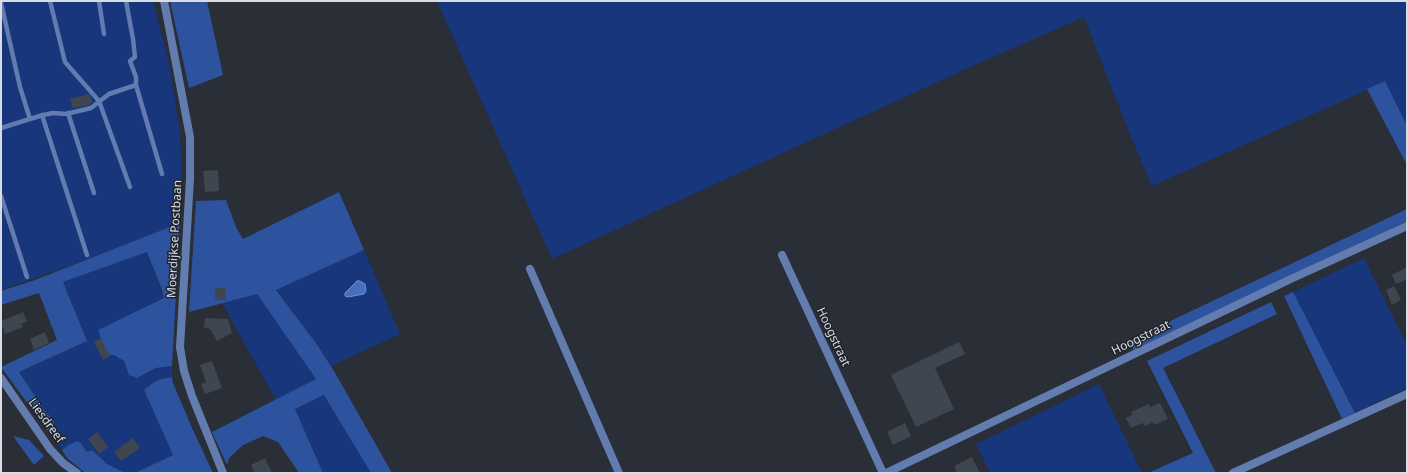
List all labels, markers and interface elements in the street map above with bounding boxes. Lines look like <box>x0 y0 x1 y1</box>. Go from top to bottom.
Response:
street label: Moerdijkse Postbaan <box>165 180 185 298</box>
street label: Hoogstraat <box>813 305 853 369</box>
street label: Hoogstraat <box>1109 318 1173 358</box>
street label: Liesdreef <box>25 396 67 446</box>

